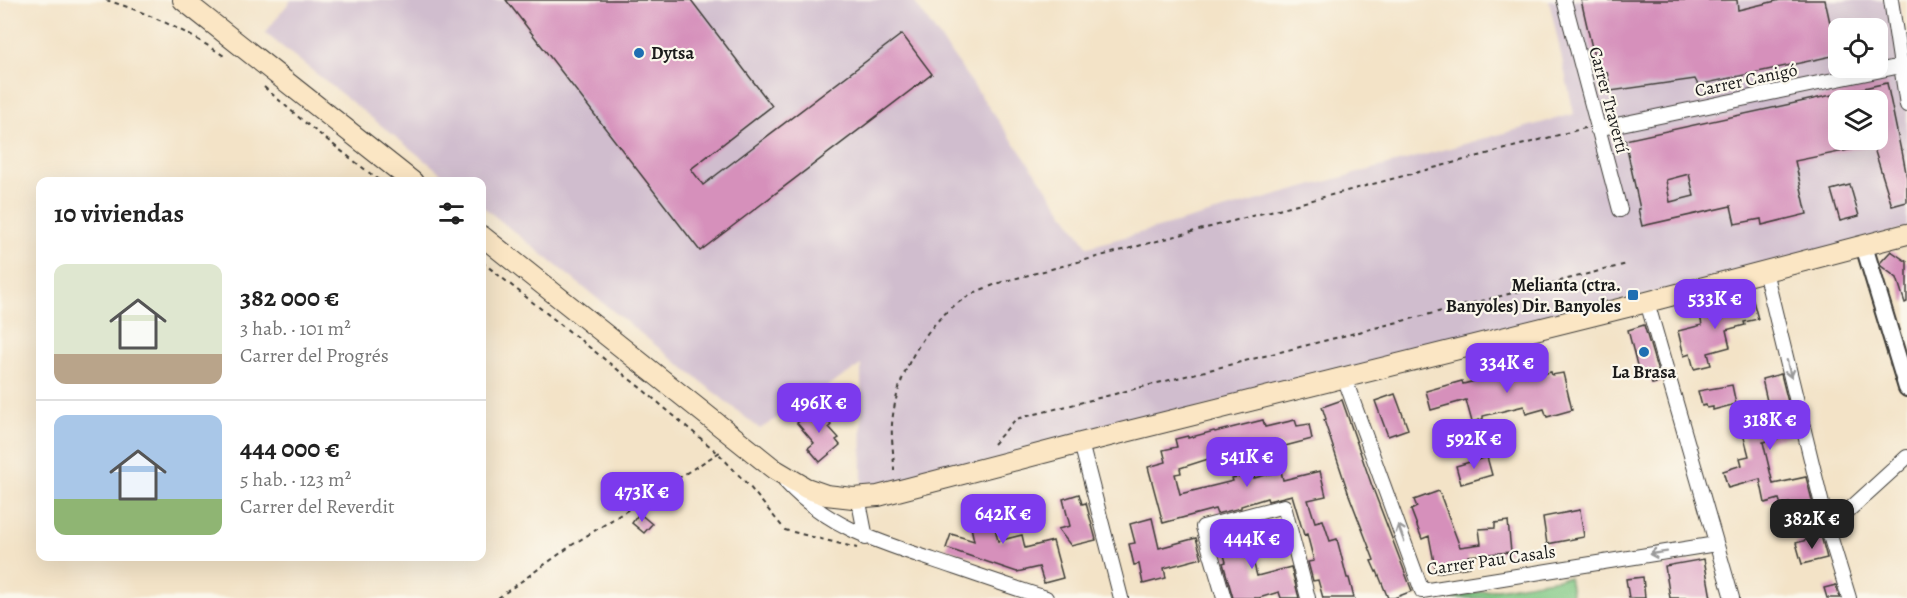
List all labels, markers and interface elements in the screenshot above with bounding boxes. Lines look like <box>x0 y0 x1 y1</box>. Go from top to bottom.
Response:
map controls <box>1828 18 1888 150</box>
button: locate <box>1828 18 1888 78</box>
place label: Dytsa <box>651 41 694 65</box>
street label: Carrer Travertí <box>1583 44 1635 156</box>
marker: Dytsa <box>632 46 646 60</box>
street label: Carrer Canigó <box>1692 57 1800 103</box>
button: layers <box>1828 90 1888 150</box>
text: 10 viviendas <box>54 196 184 231</box>
icon: filters <box>435 197 468 230</box>
place label: Melianta (ctra. Banyoles) Dir. Banyoles <box>1446 273 1621 318</box>
pin: 533K € <box>1666 279 1764 330</box>
text: 382 000 € <box>240 280 339 315</box>
text: 533K € <box>1688 285 1742 312</box>
icon: home <box>102 288 174 360</box>
marker: Melianta (ctra. Banyoles) Dir. Banyoles <box>1626 288 1640 302</box>
text: 3 hab. · 101 m² <box>240 315 351 342</box>
text: Carrer del Progrés <box>240 342 389 369</box>
pin: 334K € <box>1458 343 1556 394</box>
marker: La Brasa <box>1637 345 1651 359</box>
text: 334K € <box>1480 349 1534 376</box>
one-way arrow <box>1784 359 1796 378</box>
place label: La Brasa <box>1612 360 1677 384</box>
pin: 496K € <box>770 383 868 434</box>
text: 496K € <box>791 389 847 416</box>
pin: 318K € <box>1721 400 1819 451</box>
text: 318K € <box>1743 406 1797 433</box>
pin: 592K € <box>1425 419 1523 470</box>
text: 592K € <box>1446 425 1502 452</box>
text: 444 000 € <box>240 431 340 466</box>
pin: 541K € <box>1198 437 1296 488</box>
icon: home <box>102 439 174 511</box>
text: 541K € <box>1220 443 1274 470</box>
text: 5 hab. · 123 m² <box>240 466 351 493</box>
pin: 473K € <box>593 472 691 523</box>
text: 473K € <box>615 478 669 505</box>
text: Carrer del Reverdit <box>240 493 395 520</box>
pin: 642K € <box>954 494 1052 545</box>
pin: 382K € <box>1763 499 1861 550</box>
text: 642K € <box>975 500 1031 527</box>
text: 382K € <box>1784 505 1840 532</box>
pin: 444K € <box>1203 519 1301 570</box>
one-way arrow <box>1395 524 1406 543</box>
text: 444K € <box>1224 525 1280 552</box>
street label: Carrer Pau Casals <box>1425 539 1557 581</box>
one-way arrow <box>1649 548 1668 559</box>

